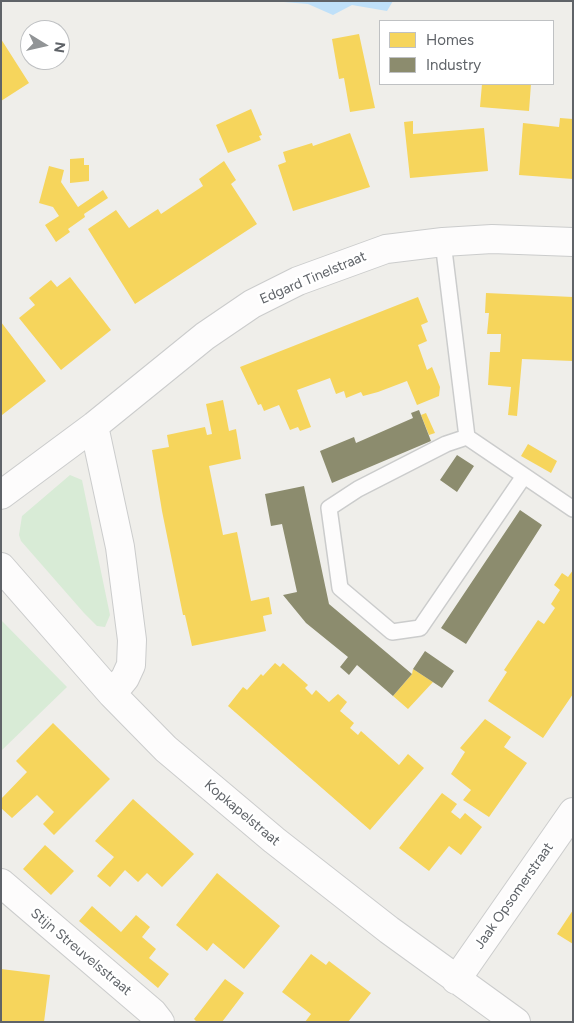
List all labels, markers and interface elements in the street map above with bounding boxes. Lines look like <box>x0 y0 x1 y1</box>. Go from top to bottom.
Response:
north arrow <box>20 20 70 70</box>
legend <box>379 20 554 85</box>
text: Homes <box>426 31 474 49</box>
text: N <box>50 41 69 54</box>
text: Industry <box>426 56 481 74</box>
street label: Edgard Tinelstraat <box>257 248 369 308</box>
street label: Kopkapelstraat <box>201 776 283 850</box>
street label: Jaak Opsomerstraat <box>471 840 557 952</box>
street label: Stijn Streuvelsstraat <box>27 905 135 999</box>

